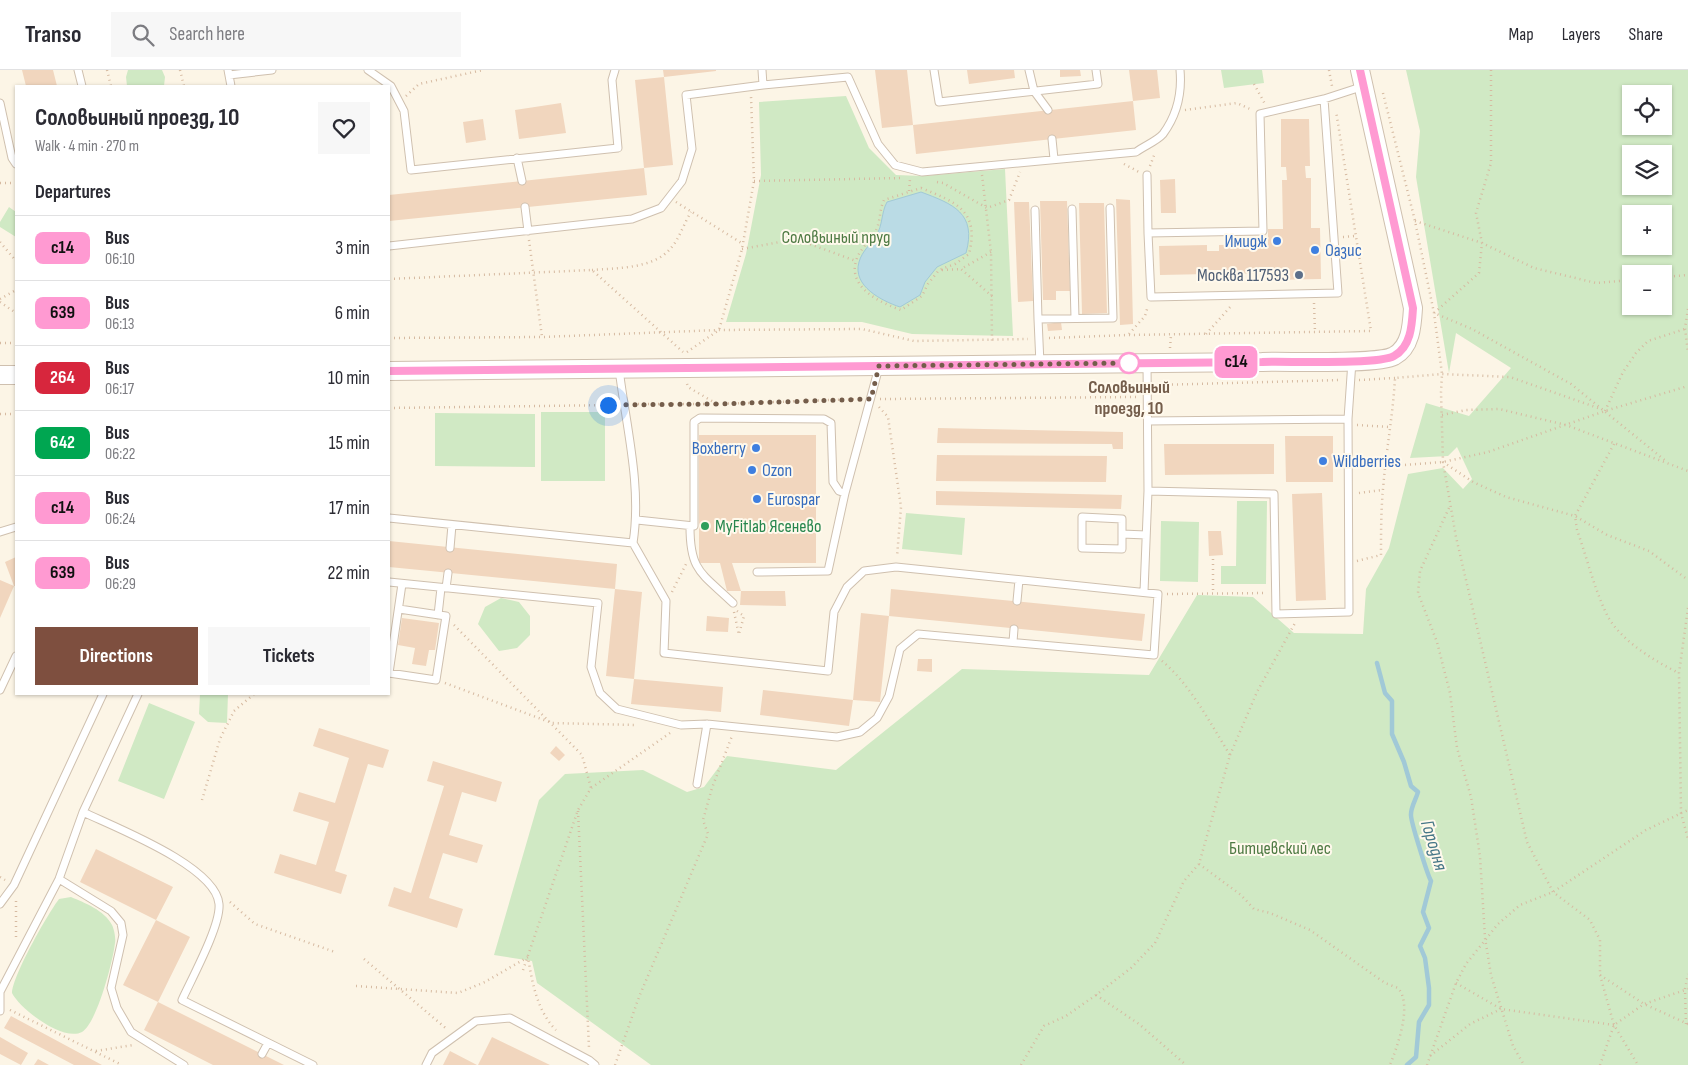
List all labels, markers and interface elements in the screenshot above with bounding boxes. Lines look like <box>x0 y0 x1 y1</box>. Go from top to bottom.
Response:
search box <box>111 12 461 57</box>
text: Transo <box>25 20 81 49</box>
icon: search <box>129 21 157 49</box>
text: Search here <box>169 23 245 46</box>
text: Map <box>1509 24 1534 45</box>
text: Layers <box>1562 24 1601 45</box>
text: Share <box>1629 24 1663 45</box>
map controls <box>1622 85 1672 315</box>
button: locate <box>1622 85 1672 135</box>
button: heart <box>318 102 370 154</box>
text: Соловьиный проезд, 10 <box>35 103 239 132</box>
text: Walk · 4 min · 270 m <box>35 137 139 156</box>
button: layers <box>1622 145 1672 195</box>
text: Departures <box>35 181 111 204</box>
button: + <box>1622 205 1672 255</box>
text: Bus <box>105 227 130 250</box>
park label: Соловьиный пруд <box>781 227 891 248</box>
place label: Имидж <box>1224 231 1267 252</box>
marker: Имидж <box>1271 235 1283 247</box>
text: с14 <box>51 237 74 258</box>
text: 3 min <box>335 237 370 260</box>
place label: Оазис <box>1325 240 1362 261</box>
marker: Оазис <box>1309 244 1321 256</box>
text: 06:10 <box>105 250 135 269</box>
place label: Москва 117593 <box>1197 265 1289 286</box>
button: − <box>1622 265 1672 315</box>
marker: Москва 117593 <box>1293 269 1305 281</box>
text: Bus <box>105 292 130 315</box>
text: 639 <box>50 302 75 323</box>
text: 6 min <box>335 302 370 325</box>
text: 06:13 <box>105 315 134 334</box>
line badge: с14 <box>1207 346 1265 378</box>
text: с14 <box>1224 351 1248 372</box>
marker: Соловьиный проезд, 10 <box>1118 352 1140 374</box>
text: Bus <box>105 357 130 380</box>
text: 264 <box>50 367 75 388</box>
text: 10 min <box>328 367 370 390</box>
place label: Соловьиный проезд, 10 <box>1088 377 1170 419</box>
text: 06:17 <box>105 380 134 399</box>
your location <box>596 393 621 418</box>
text: Bus <box>105 422 130 445</box>
text: 642 <box>50 432 75 453</box>
text: 15 min <box>329 432 370 455</box>
place label: Boxberry <box>692 438 746 459</box>
marker: Boxberry <box>750 442 762 454</box>
text: 06:22 <box>105 445 135 464</box>
place label: Wildberries <box>1333 451 1401 472</box>
marker: Wildberries <box>1317 455 1329 467</box>
place label: Ozon <box>762 460 792 481</box>
marker: Ozon <box>746 464 758 476</box>
text: Bus <box>105 487 130 510</box>
place label: Eurospar <box>767 489 820 510</box>
marker: Eurospar <box>751 493 763 505</box>
text: с14 <box>51 497 74 518</box>
text: 17 min <box>329 497 370 520</box>
text: 06:24 <box>105 510 135 529</box>
place label: MyFitlab Ясенево <box>715 516 822 537</box>
marker: MyFitlab Ясенево <box>699 520 711 532</box>
text: Bus <box>105 552 130 575</box>
text: 639 <box>50 562 75 583</box>
text: 22 min <box>327 562 370 585</box>
text: 06:29 <box>105 575 136 594</box>
button: Directions <box>35 627 198 685</box>
button: Tickets <box>208 627 370 685</box>
water label: Городня <box>1415 817 1452 874</box>
park label: Битцевский лес <box>1229 838 1331 859</box>

